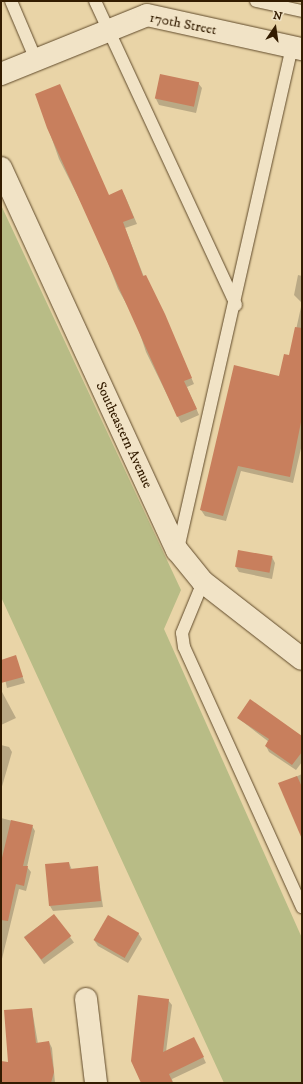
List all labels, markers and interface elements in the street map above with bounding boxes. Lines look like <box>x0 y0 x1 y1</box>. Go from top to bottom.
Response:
north arrow <box>255 8 295 48</box>
text: N <box>272 8 284 24</box>
street label: 170th Street <box>148 9 218 39</box>
street label: Southeastern Avenue <box>92 379 156 491</box>

